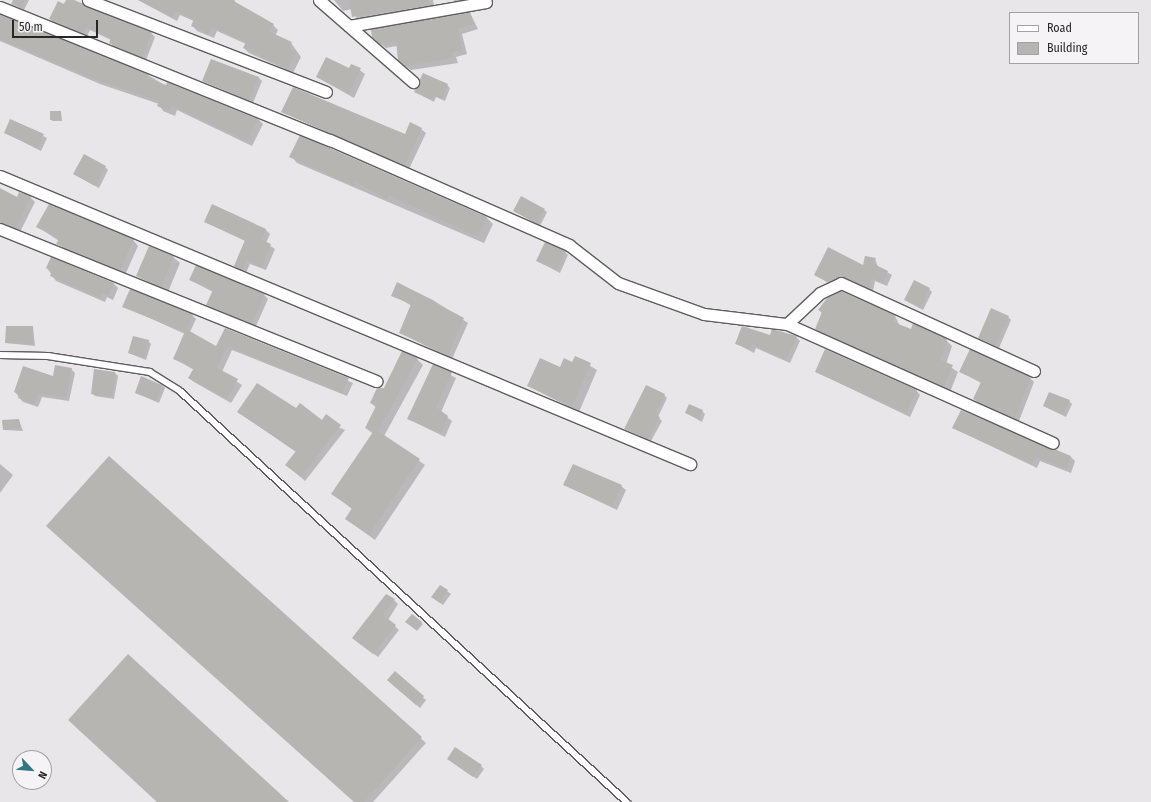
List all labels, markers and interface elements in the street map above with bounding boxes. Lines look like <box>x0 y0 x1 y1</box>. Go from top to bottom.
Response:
scale bar <box>14 12 100 38</box>
legend <box>1009 12 1139 64</box>
text: 50 m <box>19 20 43 34</box>
text: Road <box>1047 21 1072 35</box>
text: Building <box>1047 41 1087 55</box>
north arrow <box>12 750 52 790</box>
text: N <box>35 769 50 781</box>

